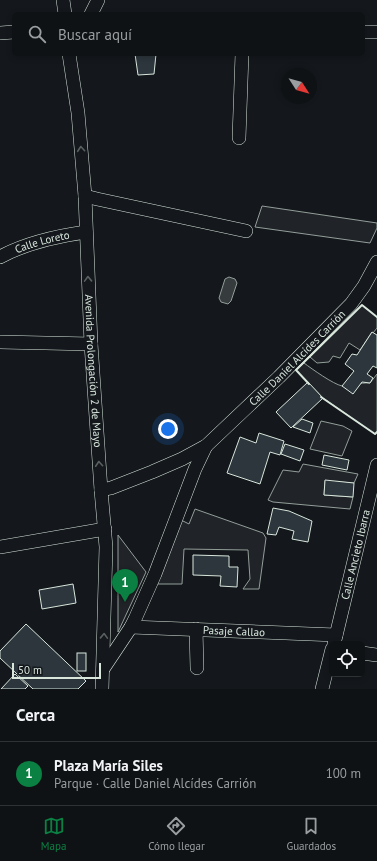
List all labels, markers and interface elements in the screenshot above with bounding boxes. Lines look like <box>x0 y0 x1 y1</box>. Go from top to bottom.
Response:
search box <box>12 12 365 56</box>
icon: search <box>26 23 48 45</box>
text: Buscar aquí <box>58 25 132 44</box>
north arrow <box>281 68 317 104</box>
one-way arrow <box>76 146 85 152</box>
street label: Calle Loreto <box>13 228 71 256</box>
one-way arrow <box>84 276 92 282</box>
street label: Avenida Prolongación 2 de Mayo <box>82 294 105 448</box>
street label: Calle Daniel Alcídes Carrión <box>246 307 348 409</box>
your location <box>158 419 178 439</box>
one-way arrow <box>94 461 103 467</box>
street label: Calle Ancieto Ibarra <box>338 508 373 601</box>
pin: 1 <box>112 569 138 602</box>
street label: Pasaje Callao <box>203 623 265 639</box>
one-way arrow <box>100 633 108 639</box>
map controls <box>329 641 365 677</box>
button: locate <box>329 641 365 677</box>
scale bar <box>12 661 101 680</box>
text: 50 m <box>18 663 42 677</box>
text: Cerca <box>16 704 55 726</box>
text: Plaza María Siles <box>54 756 163 775</box>
text: 1 <box>25 765 33 782</box>
text: 100 m <box>326 765 361 782</box>
text: Parque · Calle Daniel Alcídes Carrión <box>54 775 256 792</box>
tab: Mapa <box>41 815 66 853</box>
tab: Cómo llegar <box>148 815 205 853</box>
tab: Guardados <box>286 815 336 853</box>

